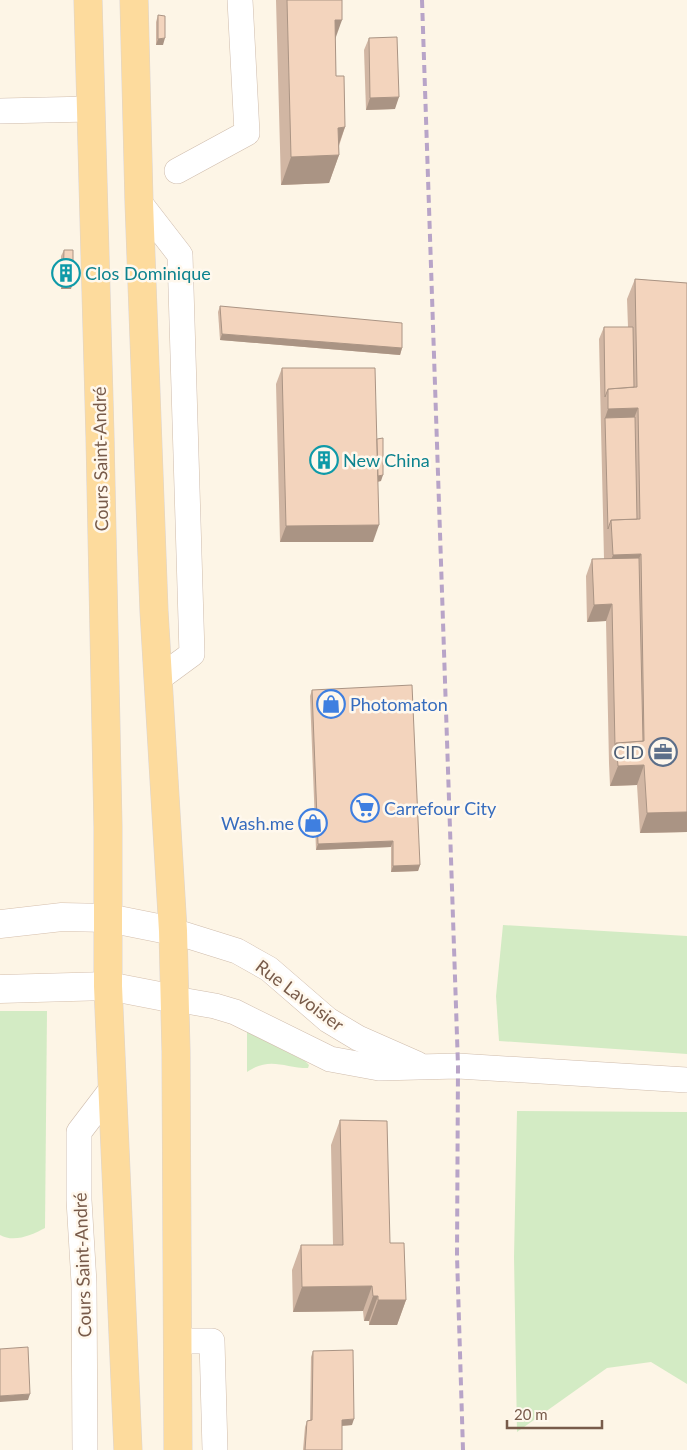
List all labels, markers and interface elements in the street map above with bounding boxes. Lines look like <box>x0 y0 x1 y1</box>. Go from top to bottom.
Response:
building icon: Clos Dominique <box>51 258 81 288</box>
place label: Clos Dominique <box>85 262 211 284</box>
street label: Cours Saint-André <box>88 386 112 532</box>
building icon: New China <box>309 445 339 475</box>
place label: New China <box>343 449 430 471</box>
shop icon: Photomaton <box>316 689 346 719</box>
place label: Photomaton <box>350 693 448 715</box>
office icon: CID <box>648 737 678 767</box>
place label: CID <box>613 741 644 763</box>
supermarket icon: Carrefour City <box>350 793 380 823</box>
place label: Carrefour City <box>384 797 497 819</box>
shop icon: Wash.me <box>298 808 328 838</box>
place label: Wash.me <box>221 812 294 834</box>
street label: Rue Lavoisier <box>252 955 349 1036</box>
street label: Cours Saint-André <box>68 1192 96 1338</box>
scale bar <box>507 1398 602 1430</box>
text: 20 m <box>514 1405 548 1423</box>

